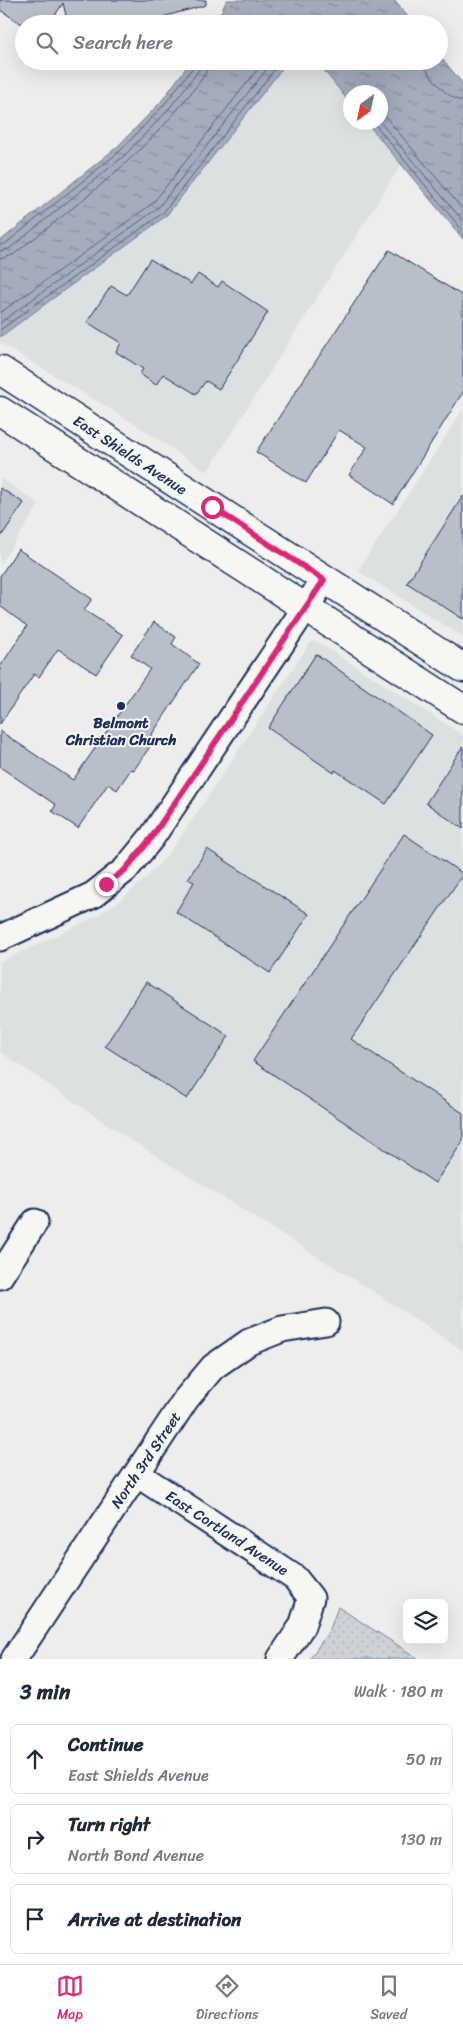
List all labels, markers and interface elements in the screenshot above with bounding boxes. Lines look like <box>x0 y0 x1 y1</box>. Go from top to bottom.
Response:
search box <box>15 15 448 70</box>
text: Search here <box>73 26 173 59</box>
icon: search <box>33 29 61 57</box>
north arrow <box>343 85 388 130</box>
street label: East Shields Avenue <box>68 408 192 502</box>
route start <box>201 496 224 519</box>
marker: Belmont Christian Church <box>115 700 127 712</box>
place label: Belmont Christian Church <box>65 710 176 753</box>
route end <box>95 873 118 896</box>
street label: North 3rd Street <box>104 1406 188 1514</box>
street label: East Cortland Avenue <box>160 1483 294 1583</box>
map controls <box>403 1599 448 1644</box>
button: layers <box>403 1599 448 1644</box>
text: 3 min <box>20 1673 70 1711</box>
text: Walk · 180 m <box>354 1677 443 1706</box>
text: Continue <box>68 1728 144 1761</box>
icon: ahead <box>21 1745 49 1773</box>
text: 50 m <box>406 1745 442 1774</box>
text: East Shields Avenue <box>68 1761 209 1790</box>
text: Turn right <box>68 1808 150 1841</box>
icon: right <box>21 1825 49 1853</box>
text: 130 m <box>400 1825 442 1854</box>
text: North Bond Avenue <box>68 1841 204 1870</box>
text: Arrive at destination <box>68 1903 241 1936</box>
icon: arrive <box>21 1905 49 1933</box>
tab: Map <box>56 1972 84 2027</box>
tab: Directions <box>196 1972 258 2027</box>
tab: Saved <box>370 1972 407 2027</box>

